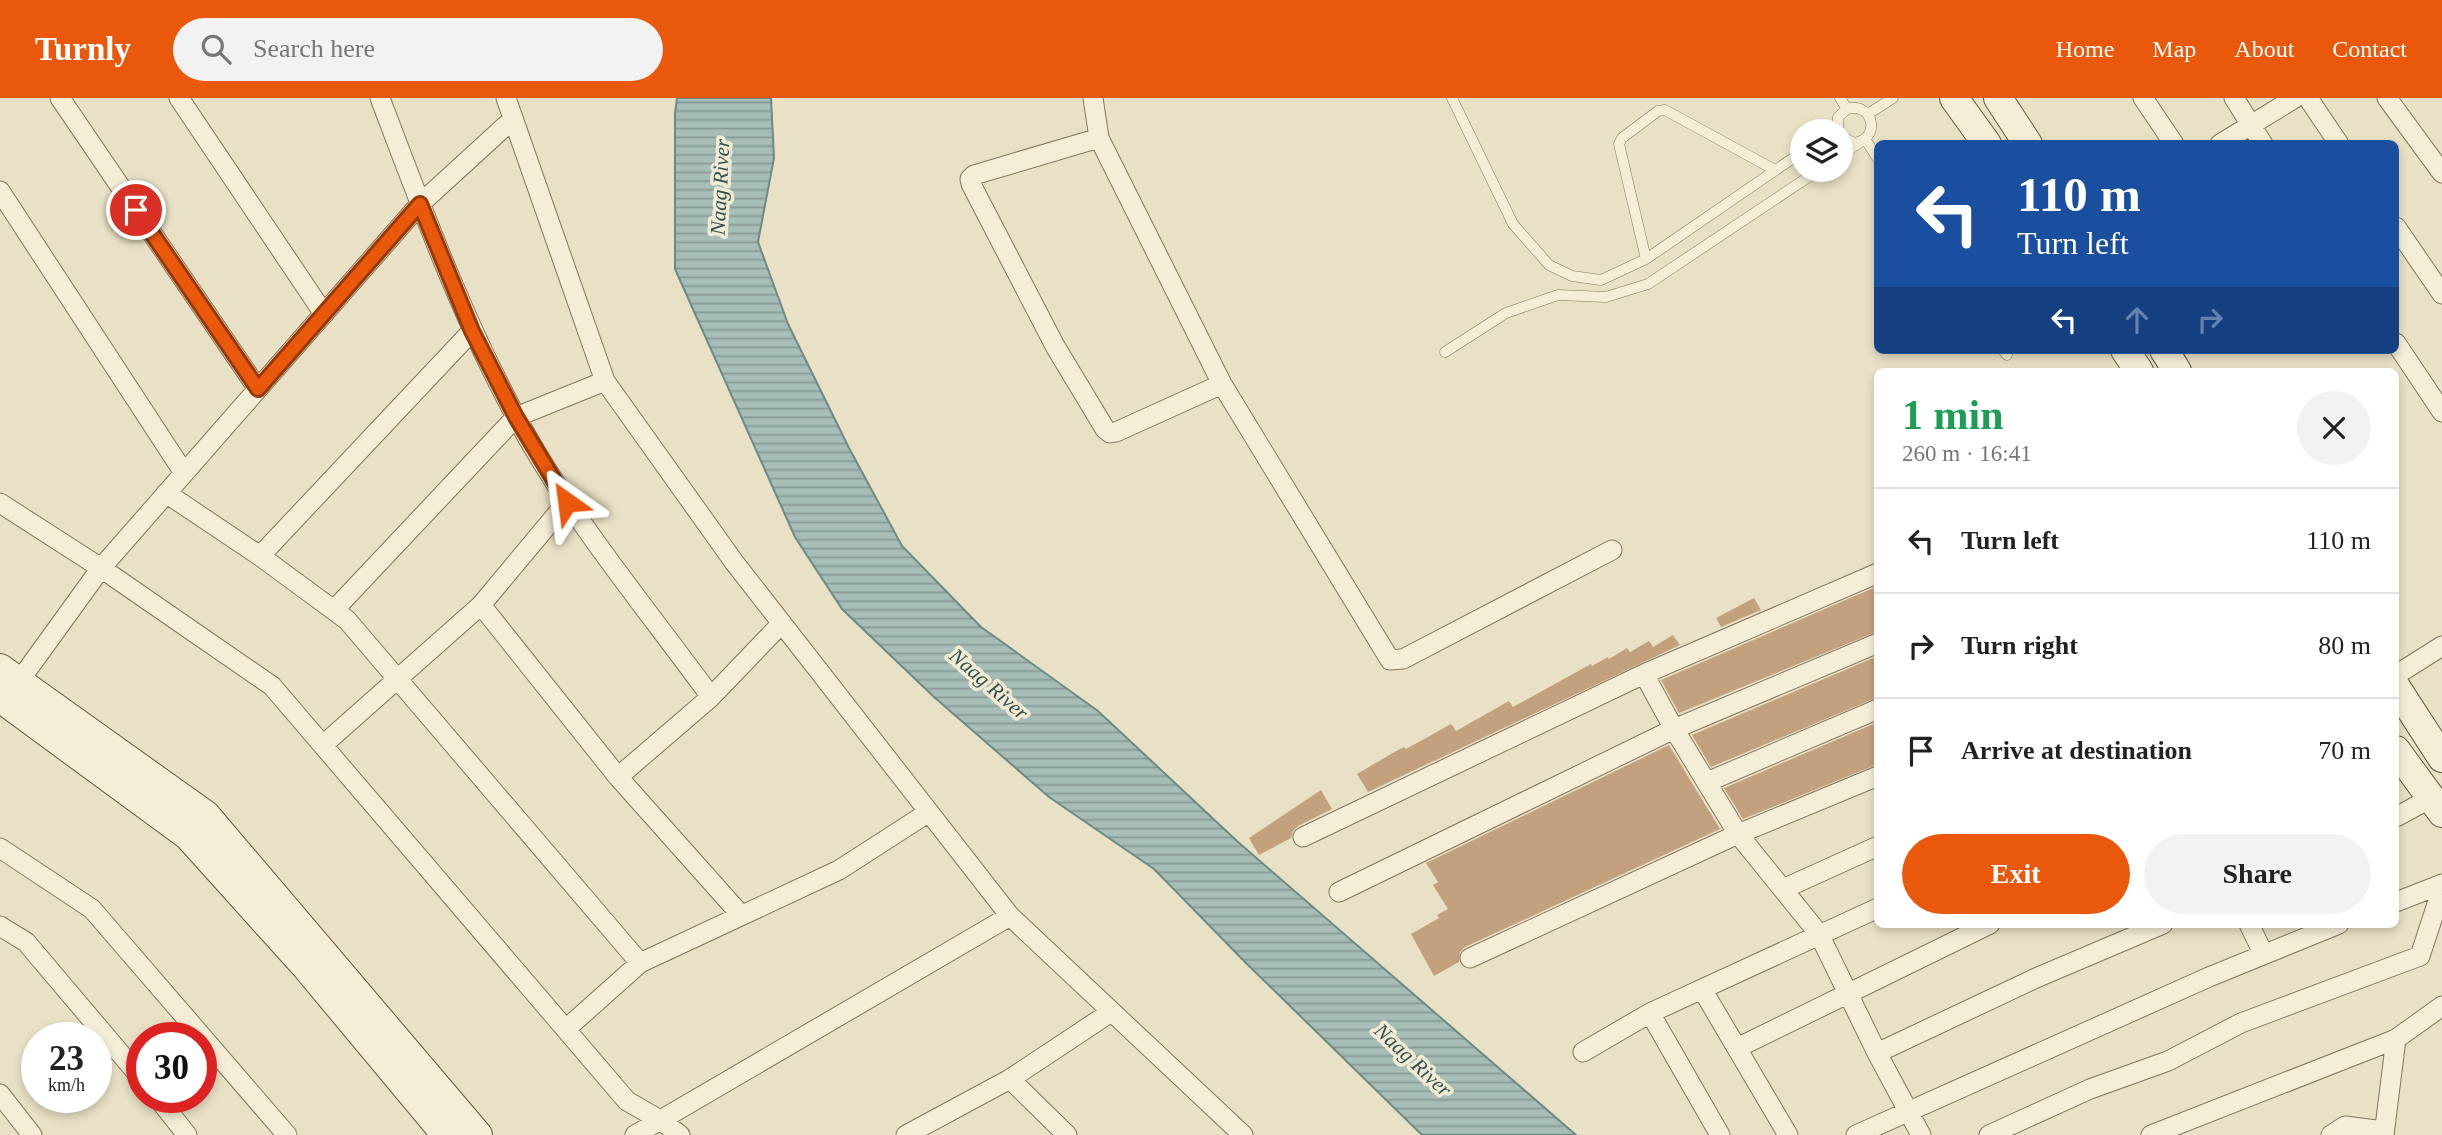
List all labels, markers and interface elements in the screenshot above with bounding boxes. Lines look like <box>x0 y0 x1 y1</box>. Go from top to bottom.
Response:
search box <box>173 18 663 81</box>
icon: search <box>197 30 235 68</box>
text: Turnly <box>35 31 131 67</box>
text: Search here <box>253 34 375 63</box>
text: Home <box>2056 36 2114 62</box>
text: Map <box>2152 36 2196 62</box>
text: About <box>2234 36 2294 62</box>
text: Contact <box>2332 36 2407 62</box>
map controls <box>1790 119 1853 182</box>
button: layers <box>1790 119 1853 182</box>
water label: Naag River <box>705 137 735 237</box>
text: 110 m <box>2017 167 2141 222</box>
icon: left <box>1902 168 1993 259</box>
pin <box>106 180 166 240</box>
icon: arrive <box>117 191 155 229</box>
text: Turn left <box>2017 225 2129 261</box>
icon: left <box>2045 301 2083 339</box>
icon: ahead <box>2118 301 2156 339</box>
icon: right <box>2191 301 2229 339</box>
button: close <box>2297 391 2371 465</box>
text: 1 min <box>1902 392 2004 438</box>
text: 260 m · 16:41 <box>1902 441 2032 466</box>
position arrow <box>530 465 604 539</box>
icon: left <box>1902 522 1940 560</box>
text: Turn left <box>1961 526 2059 555</box>
text: 110 m <box>2306 526 2371 555</box>
icon: right <box>1902 627 1940 665</box>
text: Turn right <box>1961 631 2078 660</box>
text: 80 m <box>2318 631 2371 660</box>
water label: Naag River <box>944 643 1034 725</box>
icon: arrive <box>1902 732 1940 770</box>
text: Arrive at destination <box>1961 736 2192 765</box>
text: 70 m <box>2318 736 2371 765</box>
button: Exit <box>1902 834 2130 914</box>
button: Share <box>2144 834 2371 914</box>
water label: Naag River <box>1369 1018 1457 1102</box>
speed limit sign: 30 <box>126 1022 217 1113</box>
text: 23 <box>49 1039 84 1078</box>
text: km/h <box>48 1075 85 1095</box>

